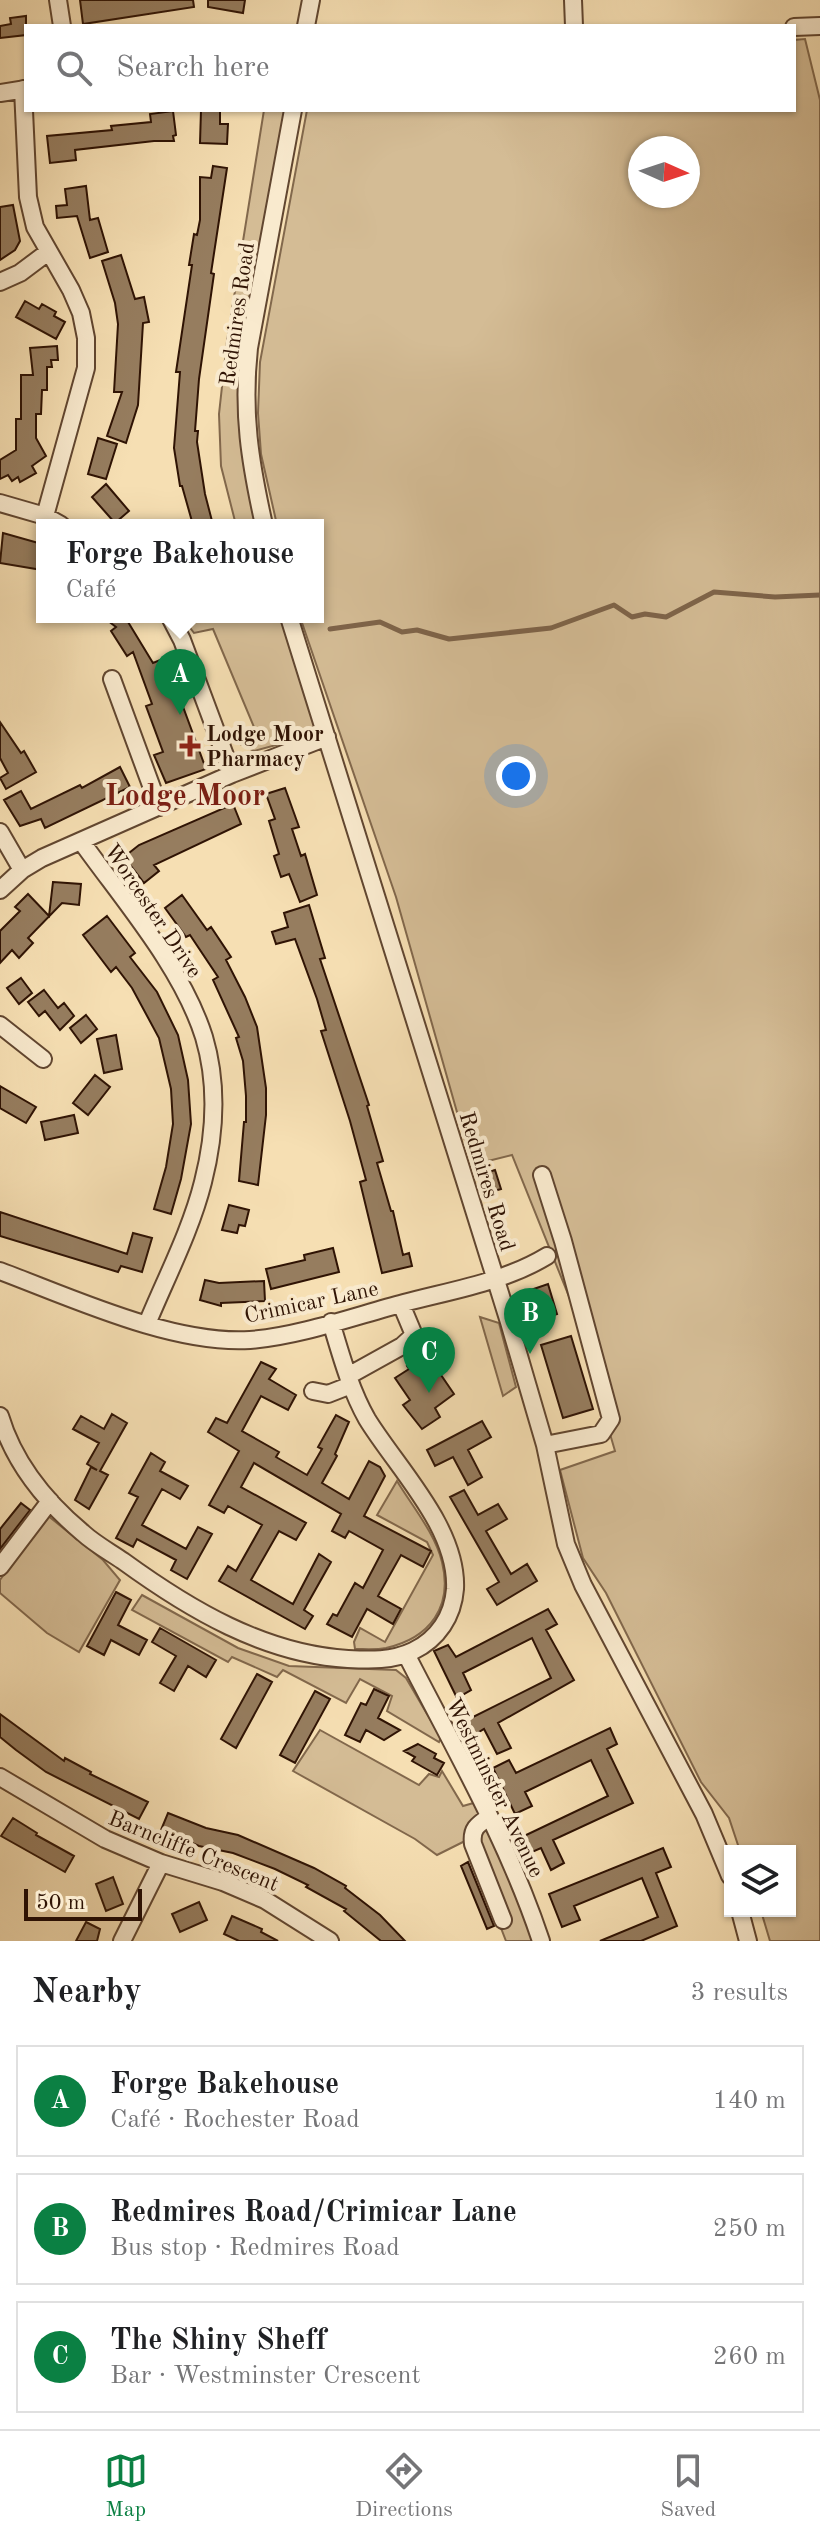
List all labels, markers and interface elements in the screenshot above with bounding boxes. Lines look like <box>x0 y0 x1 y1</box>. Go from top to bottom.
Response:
search box <box>24 24 796 112</box>
icon: search <box>52 46 96 90</box>
text: Search here <box>116 53 270 83</box>
north arrow <box>628 136 700 208</box>
street label: Redmires Road <box>217 241 259 387</box>
popup <box>36 519 324 623</box>
text: Forge Bakehouse <box>65 540 295 570</box>
text: Café <box>65 577 116 603</box>
pin: A <box>154 649 206 715</box>
place label: Lodge Moor Pharmacy <box>206 724 324 771</box>
marker: Lodge Moor Pharmacy <box>181 737 199 755</box>
your location <box>496 756 536 796</box>
district label: Lodge Moor <box>105 782 265 812</box>
street label: Worcester Drive <box>99 840 205 982</box>
street label: Redmires Road <box>454 1109 518 1254</box>
street label: Crimicar Lane <box>242 1278 380 1328</box>
pin: B <box>504 1288 556 1354</box>
pin: C <box>403 1327 455 1393</box>
street label: Westminster Avenue <box>441 1695 547 1881</box>
street label: Barncliffe Crescent <box>105 1808 282 1896</box>
map controls <box>724 1845 796 1917</box>
button: layers <box>724 1845 796 1917</box>
scale bar <box>24 1885 142 1921</box>
text: 50 m <box>36 1892 85 1914</box>
text: Nearby <box>32 1976 142 2010</box>
text: 3 results <box>690 1980 788 2006</box>
text: Forge Bakehouse <box>110 2070 339 2100</box>
text: A <box>50 2088 70 2114</box>
text: 140 m <box>713 2088 786 2114</box>
text: Café · Rochester Road <box>110 2107 360 2133</box>
text: Redmires Road/Crimicar Lane <box>110 2198 517 2228</box>
text: B <box>51 2216 69 2242</box>
text: 250 m <box>713 2216 786 2242</box>
text: Bus stop · Redmires Road <box>110 2235 400 2261</box>
text: The Shiny Sheff <box>110 2326 326 2356</box>
text: C <box>51 2344 69 2370</box>
text: 260 m <box>713 2344 786 2370</box>
text: Bar · Westminster Crescent <box>110 2363 421 2389</box>
tab: Map <box>104 2449 148 2524</box>
tab: Directions <box>355 2449 453 2524</box>
tab: Saved <box>660 2449 716 2524</box>

